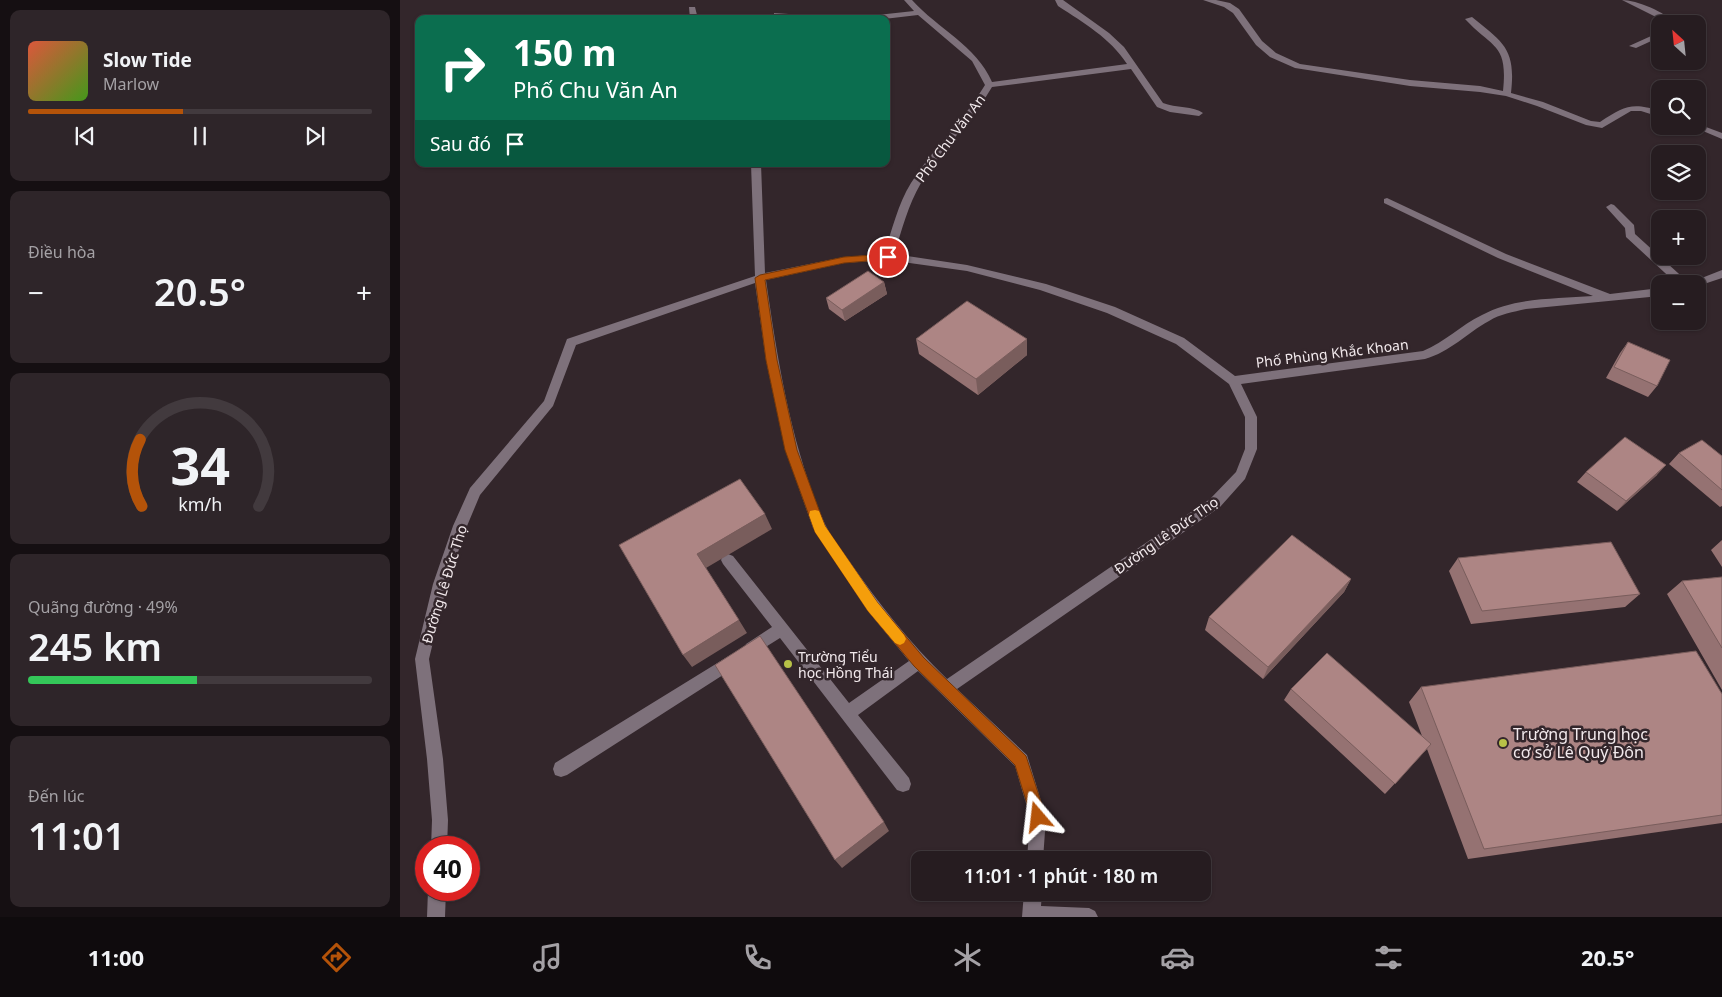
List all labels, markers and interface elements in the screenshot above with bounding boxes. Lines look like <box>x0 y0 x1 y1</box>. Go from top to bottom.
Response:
north arrow <box>1651 15 1706 70</box>
map controls <box>1651 15 1706 330</box>
text: 150 m <box>513 29 616 76</box>
icon: right <box>430 35 495 100</box>
text: Slow Tide <box>103 47 192 73</box>
text: Marlow <box>103 73 159 95</box>
text: Phố Chu Văn An <box>513 74 678 104</box>
button: search <box>1651 80 1706 135</box>
street label: Phố Chu Văn An <box>911 90 989 186</box>
icon: previous <box>71 122 99 150</box>
icon: pause <box>186 122 214 150</box>
icon: next <box>301 122 329 150</box>
icon: arrive <box>501 130 529 158</box>
text: Sau đó <box>430 131 491 157</box>
button: layers <box>1651 145 1706 200</box>
button: + <box>1651 210 1706 265</box>
pin <box>867 236 909 278</box>
text: Điều hòa <box>28 241 95 263</box>
icon: arrive <box>874 243 902 271</box>
text: 20.5° <box>154 265 246 317</box>
text: − <box>28 273 44 311</box>
text: + <box>356 273 372 311</box>
button: − <box>1651 275 1706 330</box>
street label: Phố Phùng Khắc Khoan <box>1255 334 1409 372</box>
text: 34 <box>170 429 230 500</box>
text: km/h <box>178 492 222 516</box>
street label: Đường Lê Đức Thọ <box>1110 492 1222 578</box>
street label: Đường Lê Đức Thọ <box>417 522 471 646</box>
text: Quãng đường · 49% <box>28 596 178 618</box>
text: 245 km <box>28 620 162 672</box>
place label: Trường Tiểu học Hồng Thái <box>798 647 893 682</box>
marker: Trường Tiểu học Hồng Thái <box>782 658 794 670</box>
place label: Trường Trung học cơ sở Lê Quý Đôn <box>1513 723 1648 763</box>
marker: Trường Trung học cơ sở Lê Quý Đôn <box>1497 737 1509 749</box>
text: Đến lúc <box>28 785 84 807</box>
position arrow <box>1011 790 1063 842</box>
text: 11:01 <box>28 809 125 861</box>
speed limit sign: 40 <box>415 836 480 901</box>
text: 11:01 · 1 phút · 180 m <box>964 863 1158 889</box>
icon: directions <box>319 940 354 975</box>
icon: music <box>530 940 565 975</box>
icon: phone <box>740 940 775 975</box>
icon: climate <box>950 940 985 975</box>
icon: car <box>1160 940 1195 975</box>
icon: filters <box>1371 940 1406 975</box>
text: 11:00 <box>88 942 144 972</box>
text: 20.5° <box>1581 942 1634 972</box>

